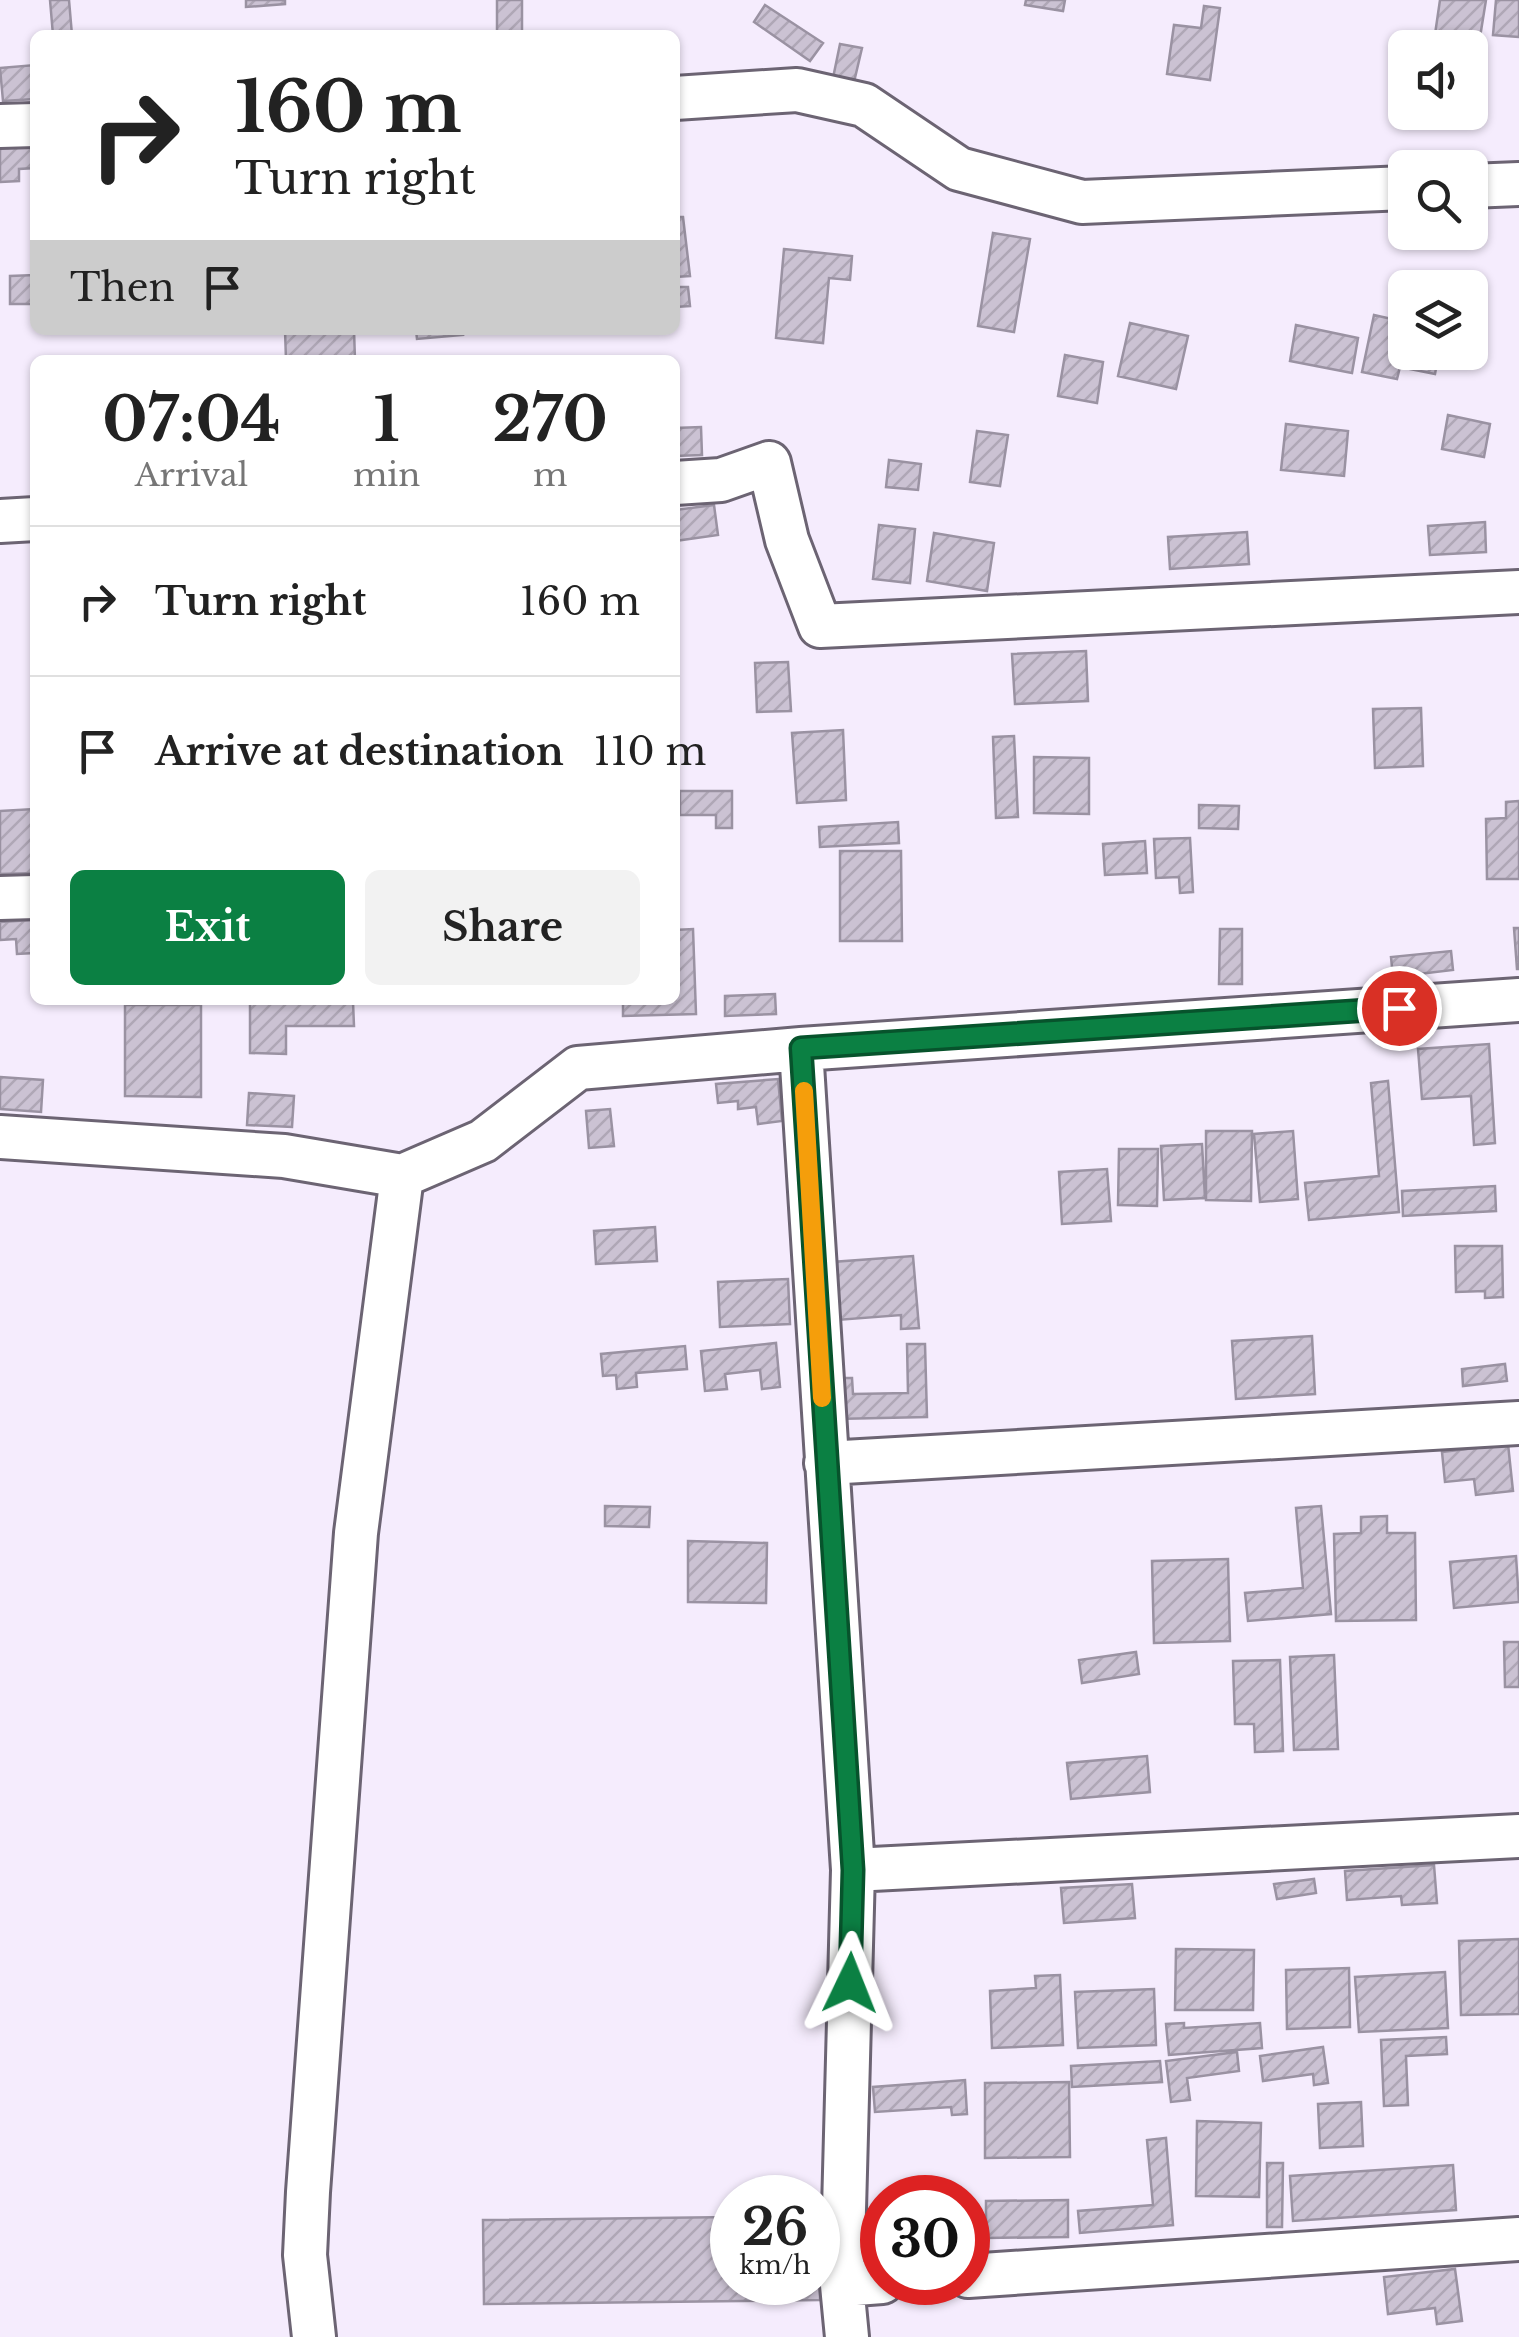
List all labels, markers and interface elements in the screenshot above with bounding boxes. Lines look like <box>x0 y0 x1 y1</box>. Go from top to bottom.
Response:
map controls <box>1388 30 1488 370</box>
button: sound <box>1388 30 1488 130</box>
text: 160 m <box>235 64 462 151</box>
icon: right <box>70 70 200 200</box>
text: Turn right <box>235 150 476 206</box>
button: search <box>1388 150 1488 250</box>
icon: arrive <box>195 260 250 315</box>
text: Then <box>70 264 175 311</box>
button: layers <box>1388 270 1488 370</box>
text: 07:04 <box>102 383 281 457</box>
text: 1 <box>373 383 400 457</box>
text: 270 <box>492 383 608 457</box>
text: Arrival <box>135 455 248 495</box>
text: min <box>353 455 420 495</box>
text: m <box>533 455 567 495</box>
icon: right <box>70 574 125 629</box>
text: Turn right <box>155 578 366 625</box>
text: 160 m <box>520 578 640 625</box>
icon: arrive <box>70 724 125 779</box>
text: Arrive at destination <box>155 728 564 775</box>
text: 110 m <box>594 728 706 775</box>
button: Exit <box>70 870 345 985</box>
button: Share <box>365 870 640 985</box>
pin <box>1357 966 1442 1051</box>
icon: arrive <box>1372 981 1427 1036</box>
position arrow <box>798 1931 902 2035</box>
speed limit sign: 30 <box>860 2175 990 2305</box>
text: 26 <box>742 2196 808 2259</box>
text: km/h <box>740 2250 810 2281</box>

